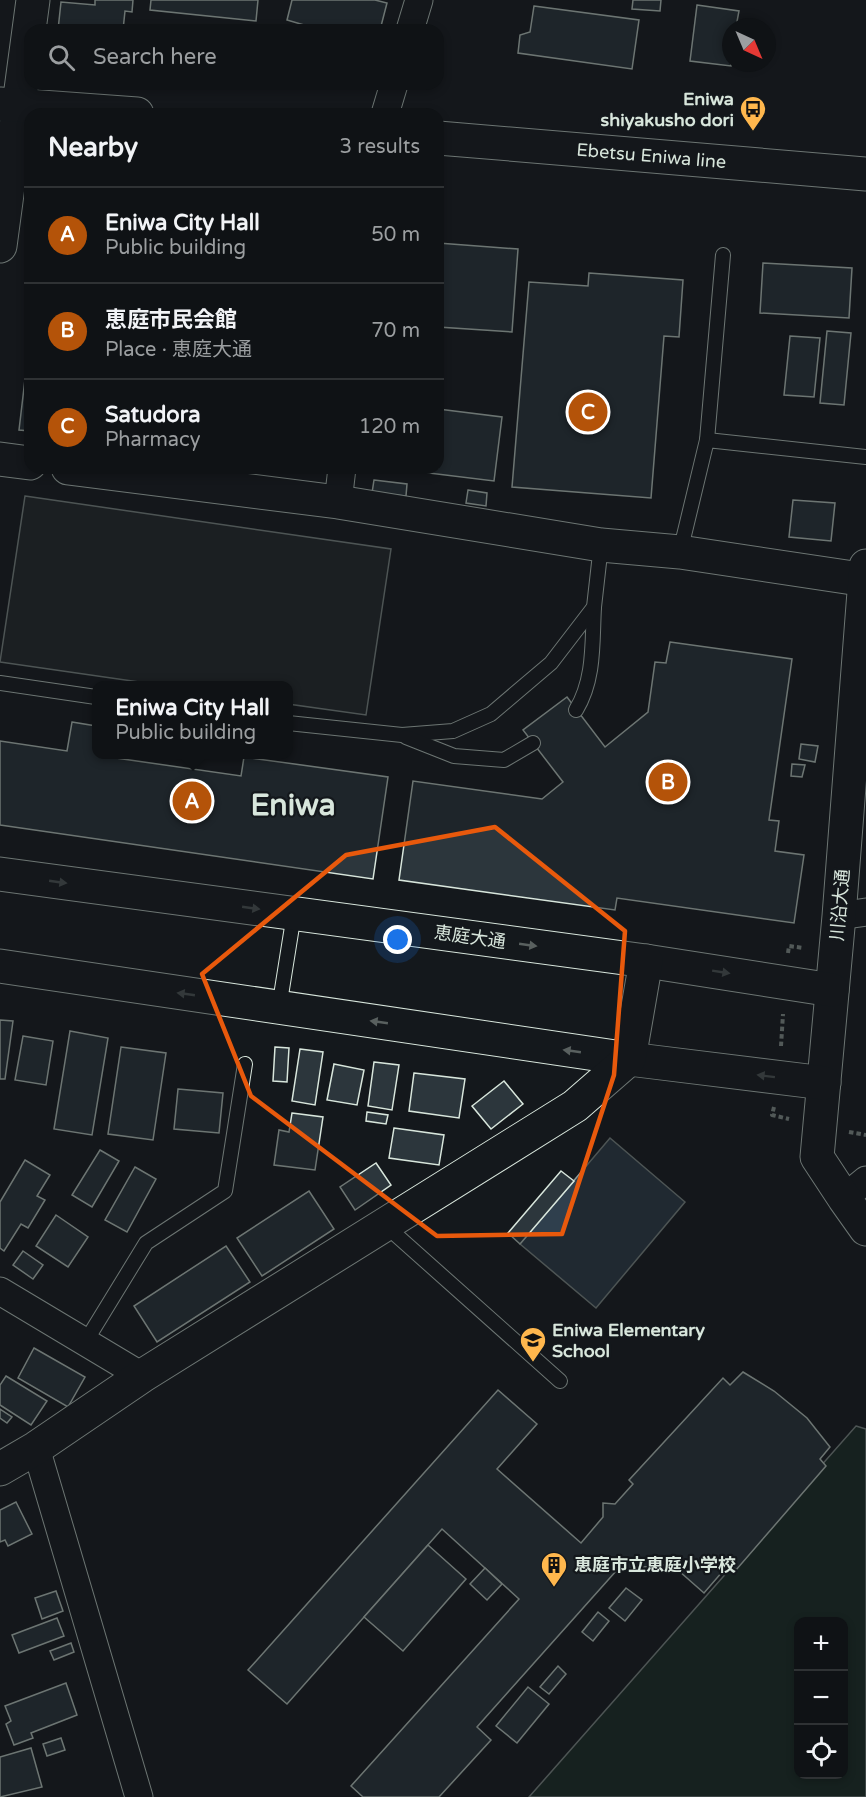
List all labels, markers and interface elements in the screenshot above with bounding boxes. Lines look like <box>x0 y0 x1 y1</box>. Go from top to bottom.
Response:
north arrow <box>722 18 776 72</box>
search box <box>24 24 444 90</box>
icon: search <box>45 41 78 74</box>
text: Search here <box>93 44 217 70</box>
place label: Eniwa shiyakusho dori <box>601 88 734 131</box>
bus stop icon: Eniwa shiyakusho dori <box>738 94 768 132</box>
text: Nearby <box>48 132 138 163</box>
text: 3 results <box>340 135 420 159</box>
street label: Ebetsu Eniwa line <box>576 139 727 173</box>
text: Eniwa City Hall <box>105 210 260 236</box>
text: A <box>60 223 75 247</box>
text: 50 m <box>371 223 420 247</box>
text: Public building <box>105 236 246 260</box>
text: 恵庭市民会館 <box>105 307 237 333</box>
text: B <box>61 319 74 343</box>
text: 70 m <box>371 319 420 343</box>
text: Place · 恵庭大通 <box>105 338 252 362</box>
pin: C <box>568 390 608 434</box>
text: Satudora <box>105 402 201 428</box>
text: C <box>61 415 74 439</box>
text: 120 m <box>359 415 420 439</box>
text: Pharmacy <box>105 428 200 452</box>
popup <box>92 681 293 759</box>
text: Eniwa City Hall <box>115 695 270 721</box>
text: Public building <box>115 721 256 745</box>
pin: B <box>648 760 688 804</box>
pin: A <box>172 778 212 824</box>
district label: Eniwa <box>250 787 336 824</box>
street label: 川沿大通 <box>826 868 854 942</box>
one-way arrow <box>49 877 68 887</box>
one-way arrow <box>242 903 261 913</box>
street label: 恵庭大通 <box>433 921 507 953</box>
your location <box>383 925 412 954</box>
one-way arrow <box>518 940 537 950</box>
one-way arrow <box>711 968 730 977</box>
one-way arrow <box>177 989 196 998</box>
one-way arrow <box>370 1018 389 1027</box>
one-way arrow <box>563 1046 582 1055</box>
one-way arrow <box>756 1071 775 1080</box>
place label: Eniwa Elementary School <box>552 1319 705 1362</box>
school or university icon: Eniwa Elementary School <box>518 1325 548 1363</box>
building icon: 恵庭市立恵庭小学校 <box>539 1550 569 1588</box>
place label: 恵庭市立恵庭小学校 <box>574 1554 736 1576</box>
map controls <box>794 1617 848 1779</box>
button: + <box>794 1617 848 1671</box>
button: − <box>794 1671 848 1725</box>
button: locate <box>794 1725 848 1779</box>

